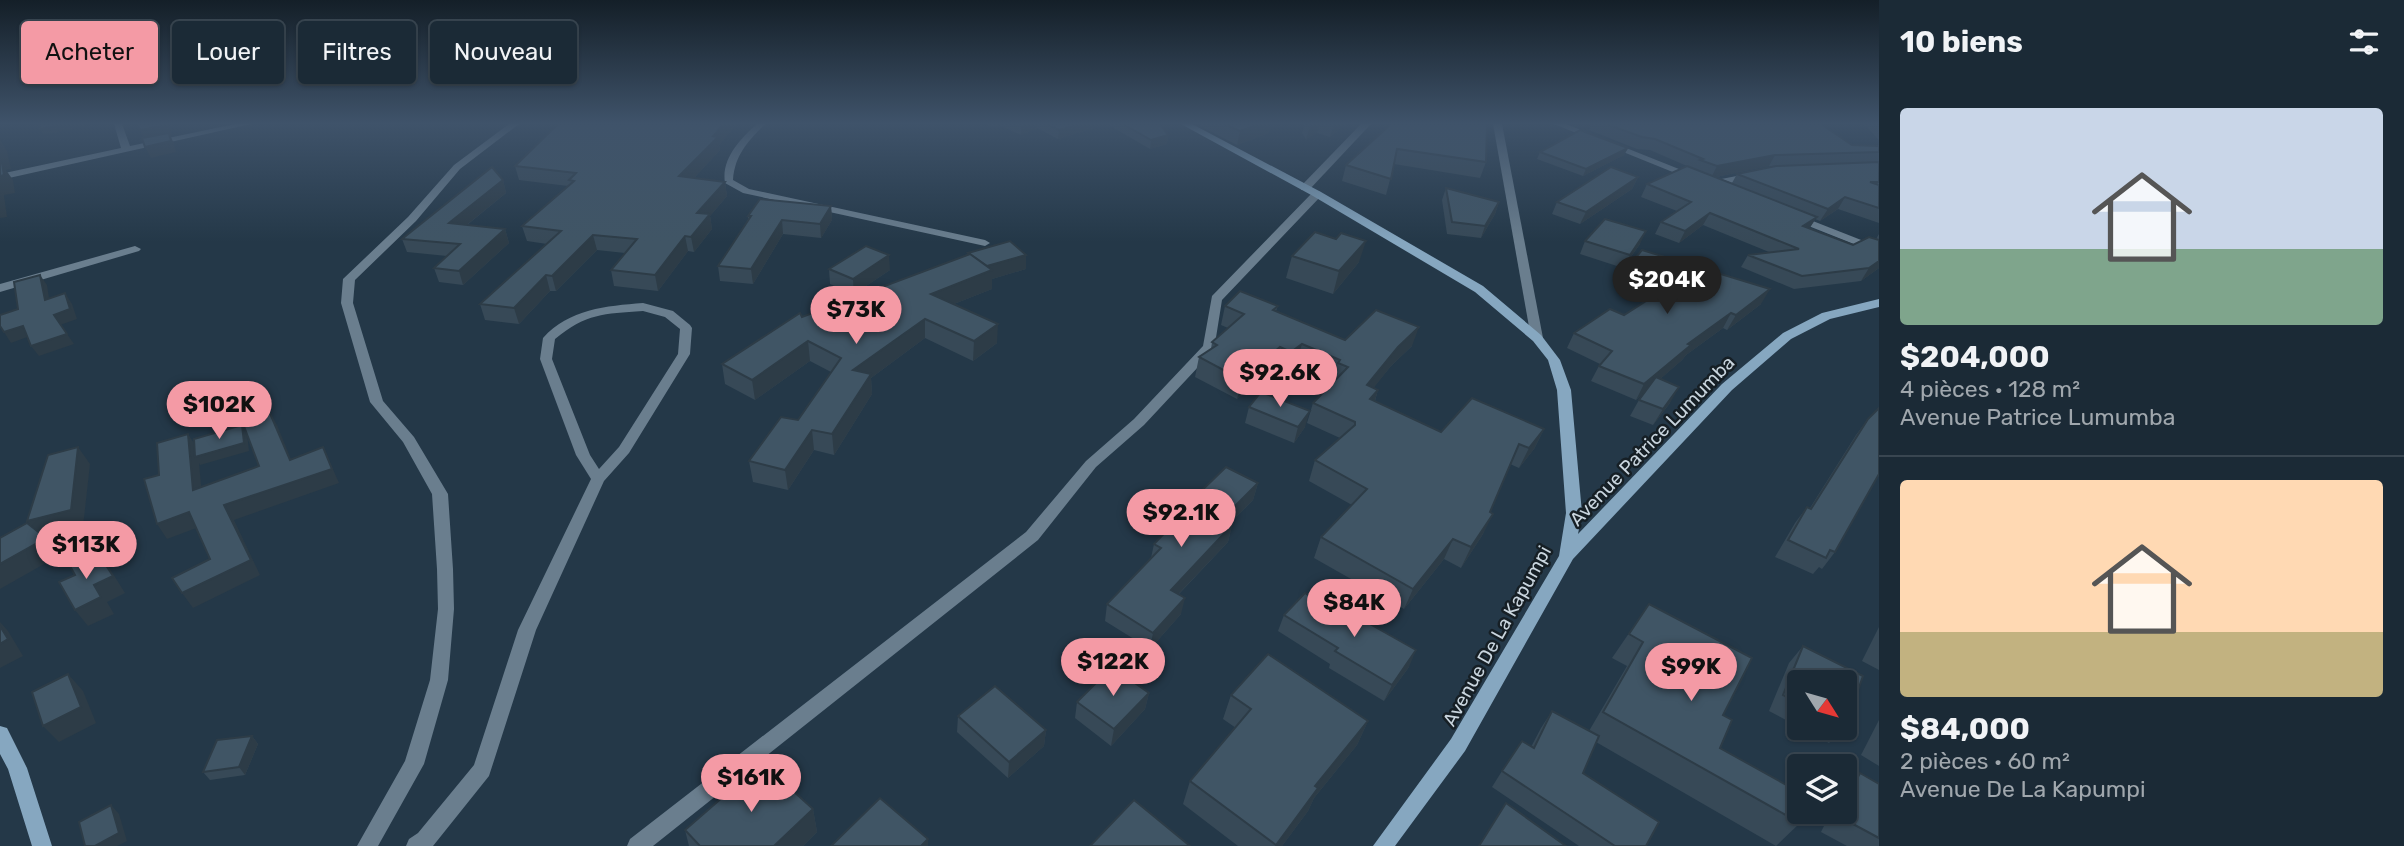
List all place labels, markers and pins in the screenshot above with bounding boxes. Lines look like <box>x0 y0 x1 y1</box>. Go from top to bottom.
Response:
pin: $204K <box>1618 256 1716 316</box>
pin: $73K <box>815 286 897 346</box>
pin: $92.6K <box>1223 350 1337 409</box>
pin: $102K <box>170 382 268 441</box>
pin: $92.1K <box>1124 490 1238 549</box>
pin: $113K <box>37 522 135 581</box>
pin: $84K <box>1313 580 1395 639</box>
pin: $122K <box>1064 638 1162 698</box>
pin: $99K <box>1650 644 1732 703</box>
pin: $161K <box>702 754 800 814</box>

